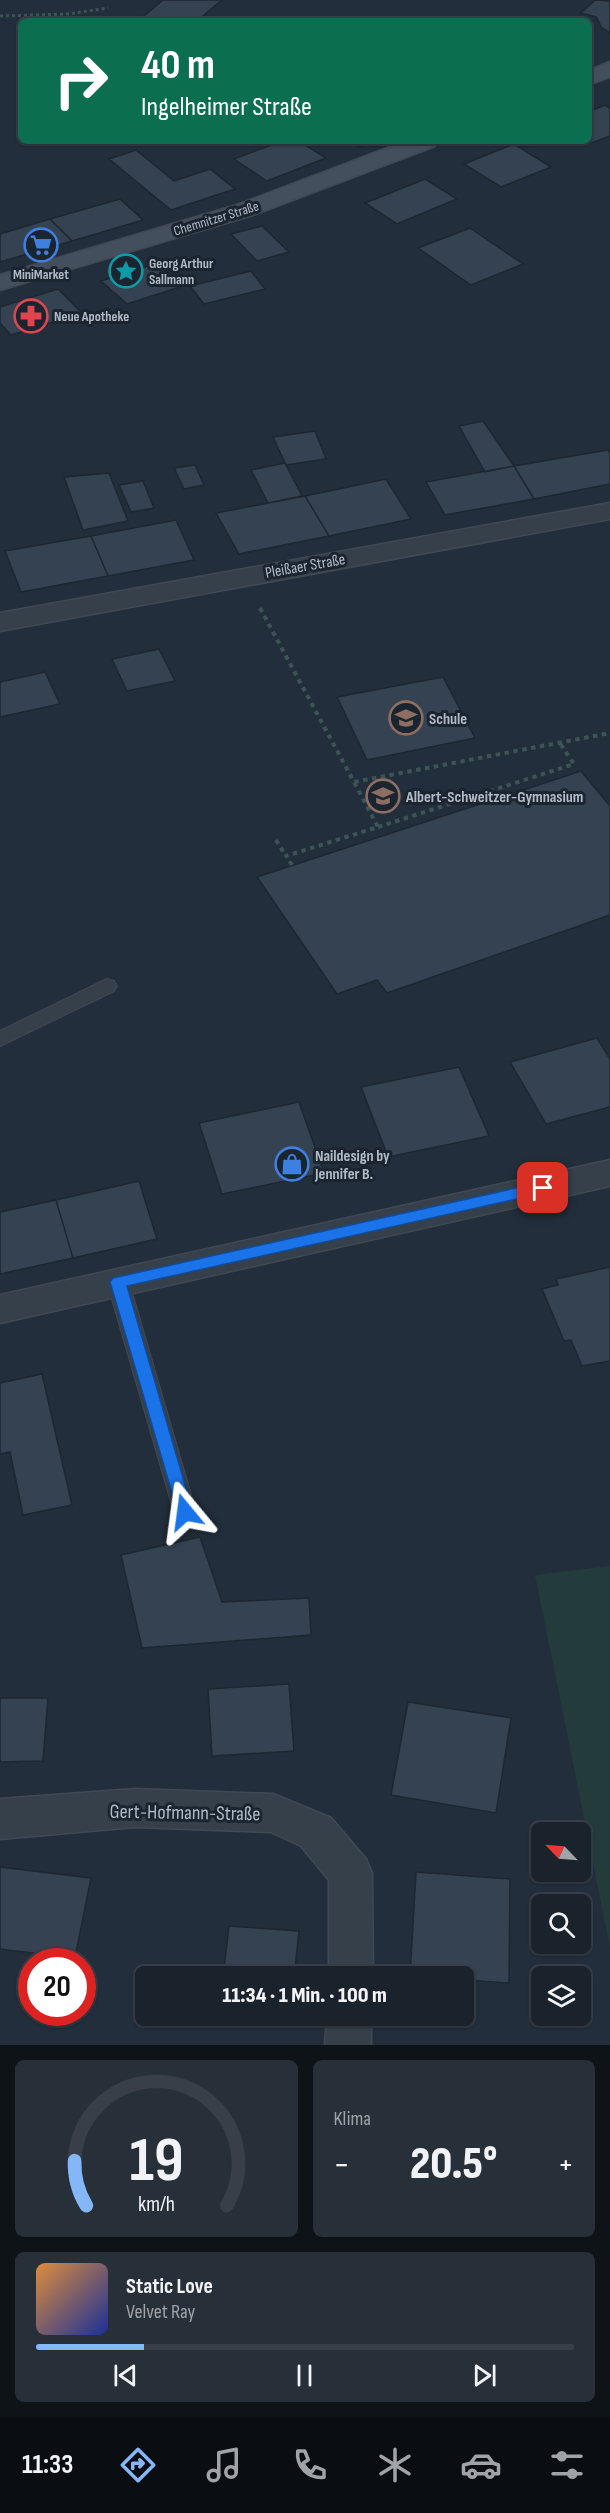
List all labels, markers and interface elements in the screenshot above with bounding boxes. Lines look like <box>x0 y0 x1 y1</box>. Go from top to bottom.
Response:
text: 40 m <box>141 40 215 91</box>
icon: right <box>42 42 120 120</box>
text: Ingelheimer Straße <box>141 91 312 123</box>
street label: Chemnitzer Straße <box>172 197 261 239</box>
supermarket icon: MiniMarket <box>23 227 59 263</box>
place icon: Georg Arthur Sallmann <box>108 253 144 289</box>
place label: Georg Arthur Sallmann <box>149 255 214 288</box>
place label: MiniMarket <box>13 266 69 283</box>
pharmacy icon: Neue Apotheke <box>13 298 49 334</box>
place label: Neue Apotheke <box>54 308 129 325</box>
street label: Pleißaer Straße <box>264 550 347 583</box>
school or university icon: Schule <box>388 700 424 736</box>
place label: Schule <box>429 710 467 729</box>
school or university icon: Albert-Schweitzer-Gymnasium <box>365 778 401 814</box>
place label: Albert-Schweitzer-Gymnasium <box>405 788 583 807</box>
shop icon: Naildesign by Jennifer B. <box>274 1146 310 1182</box>
place label: Naildesign by Jennifer B. <box>314 1147 390 1184</box>
pin <box>517 1162 568 1213</box>
icon: arrive <box>526 1171 559 1204</box>
position arrow <box>153 1480 217 1544</box>
street label: Gert-Hofmann-Straße <box>109 1800 261 1826</box>
north arrow <box>531 1822 591 1882</box>
map controls <box>531 1822 591 2026</box>
button: search <box>531 1894 591 1954</box>
speed limit sign: 20 <box>18 1948 96 2026</box>
button: layers <box>531 1966 591 2026</box>
text: 11:34 · 1 Min. · 100 m <box>222 1982 387 2009</box>
text: Klima <box>334 2107 371 2131</box>
text: 19 <box>129 2124 183 2199</box>
text: 20.5° <box>410 2137 497 2192</box>
text: − <box>334 2145 350 2185</box>
text: + <box>558 2145 574 2185</box>
text: km/h <box>138 2192 175 2217</box>
text: Static Love <box>126 2273 213 2300</box>
text: Velvet Ray <box>126 2300 195 2324</box>
icon: previous <box>109 2359 142 2392</box>
icon: pause <box>288 2359 321 2392</box>
icon: next <box>468 2359 501 2392</box>
icon: directions <box>117 2444 159 2486</box>
icon: music <box>203 2444 245 2486</box>
icon: phone <box>289 2444 331 2486</box>
icon: climate <box>374 2444 416 2486</box>
icon: car <box>460 2444 502 2486</box>
icon: filters <box>546 2444 588 2486</box>
text: 11:33 <box>22 2449 73 2481</box>

